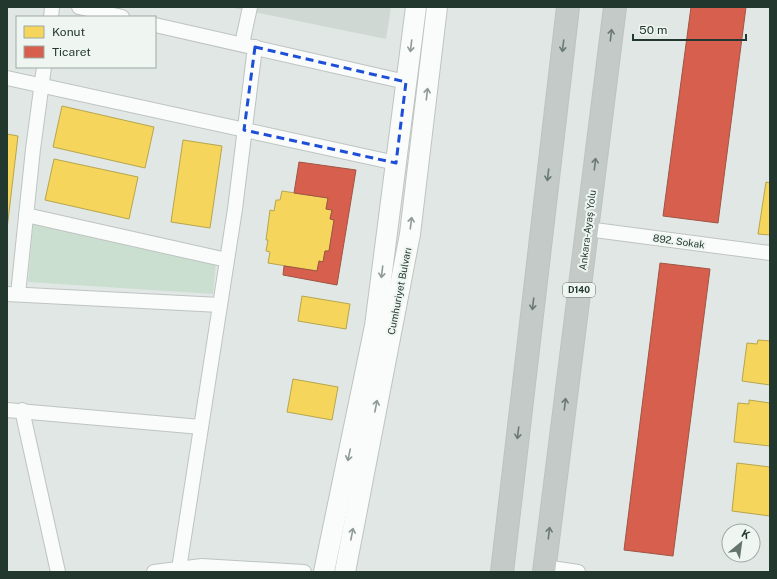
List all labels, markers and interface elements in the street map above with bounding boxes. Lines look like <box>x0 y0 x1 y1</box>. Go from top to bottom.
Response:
legend <box>16 16 156 68</box>
scale bar <box>633 16 746 42</box>
text: 50 m <box>639 23 667 37</box>
text: Konut <box>52 25 86 39</box>
one-way arrow <box>607 29 615 42</box>
one-way arrow <box>407 39 414 52</box>
one-way arrow <box>559 39 567 52</box>
text: Ticaret <box>52 45 91 59</box>
one-way arrow <box>423 88 430 101</box>
one-way arrow <box>591 158 599 171</box>
one-way arrow <box>545 168 552 181</box>
street label: Ankara-Ayaş Yolu <box>576 189 598 271</box>
one-way arrow <box>407 217 415 230</box>
street label: 892. Sokak <box>652 231 706 251</box>
street label: Cumhuriyet Bulvarı <box>385 246 413 336</box>
one-way arrow <box>378 265 386 278</box>
road number: D140 <box>563 283 595 297</box>
one-way arrow <box>530 297 537 310</box>
one-way arrow <box>561 398 569 411</box>
one-way arrow <box>373 400 381 413</box>
one-way arrow <box>515 426 522 439</box>
one-way arrow <box>344 448 352 461</box>
north arrow <box>721 523 761 563</box>
one-way arrow <box>545 527 553 540</box>
text: K <box>739 527 752 541</box>
one-way arrow <box>348 528 356 541</box>

